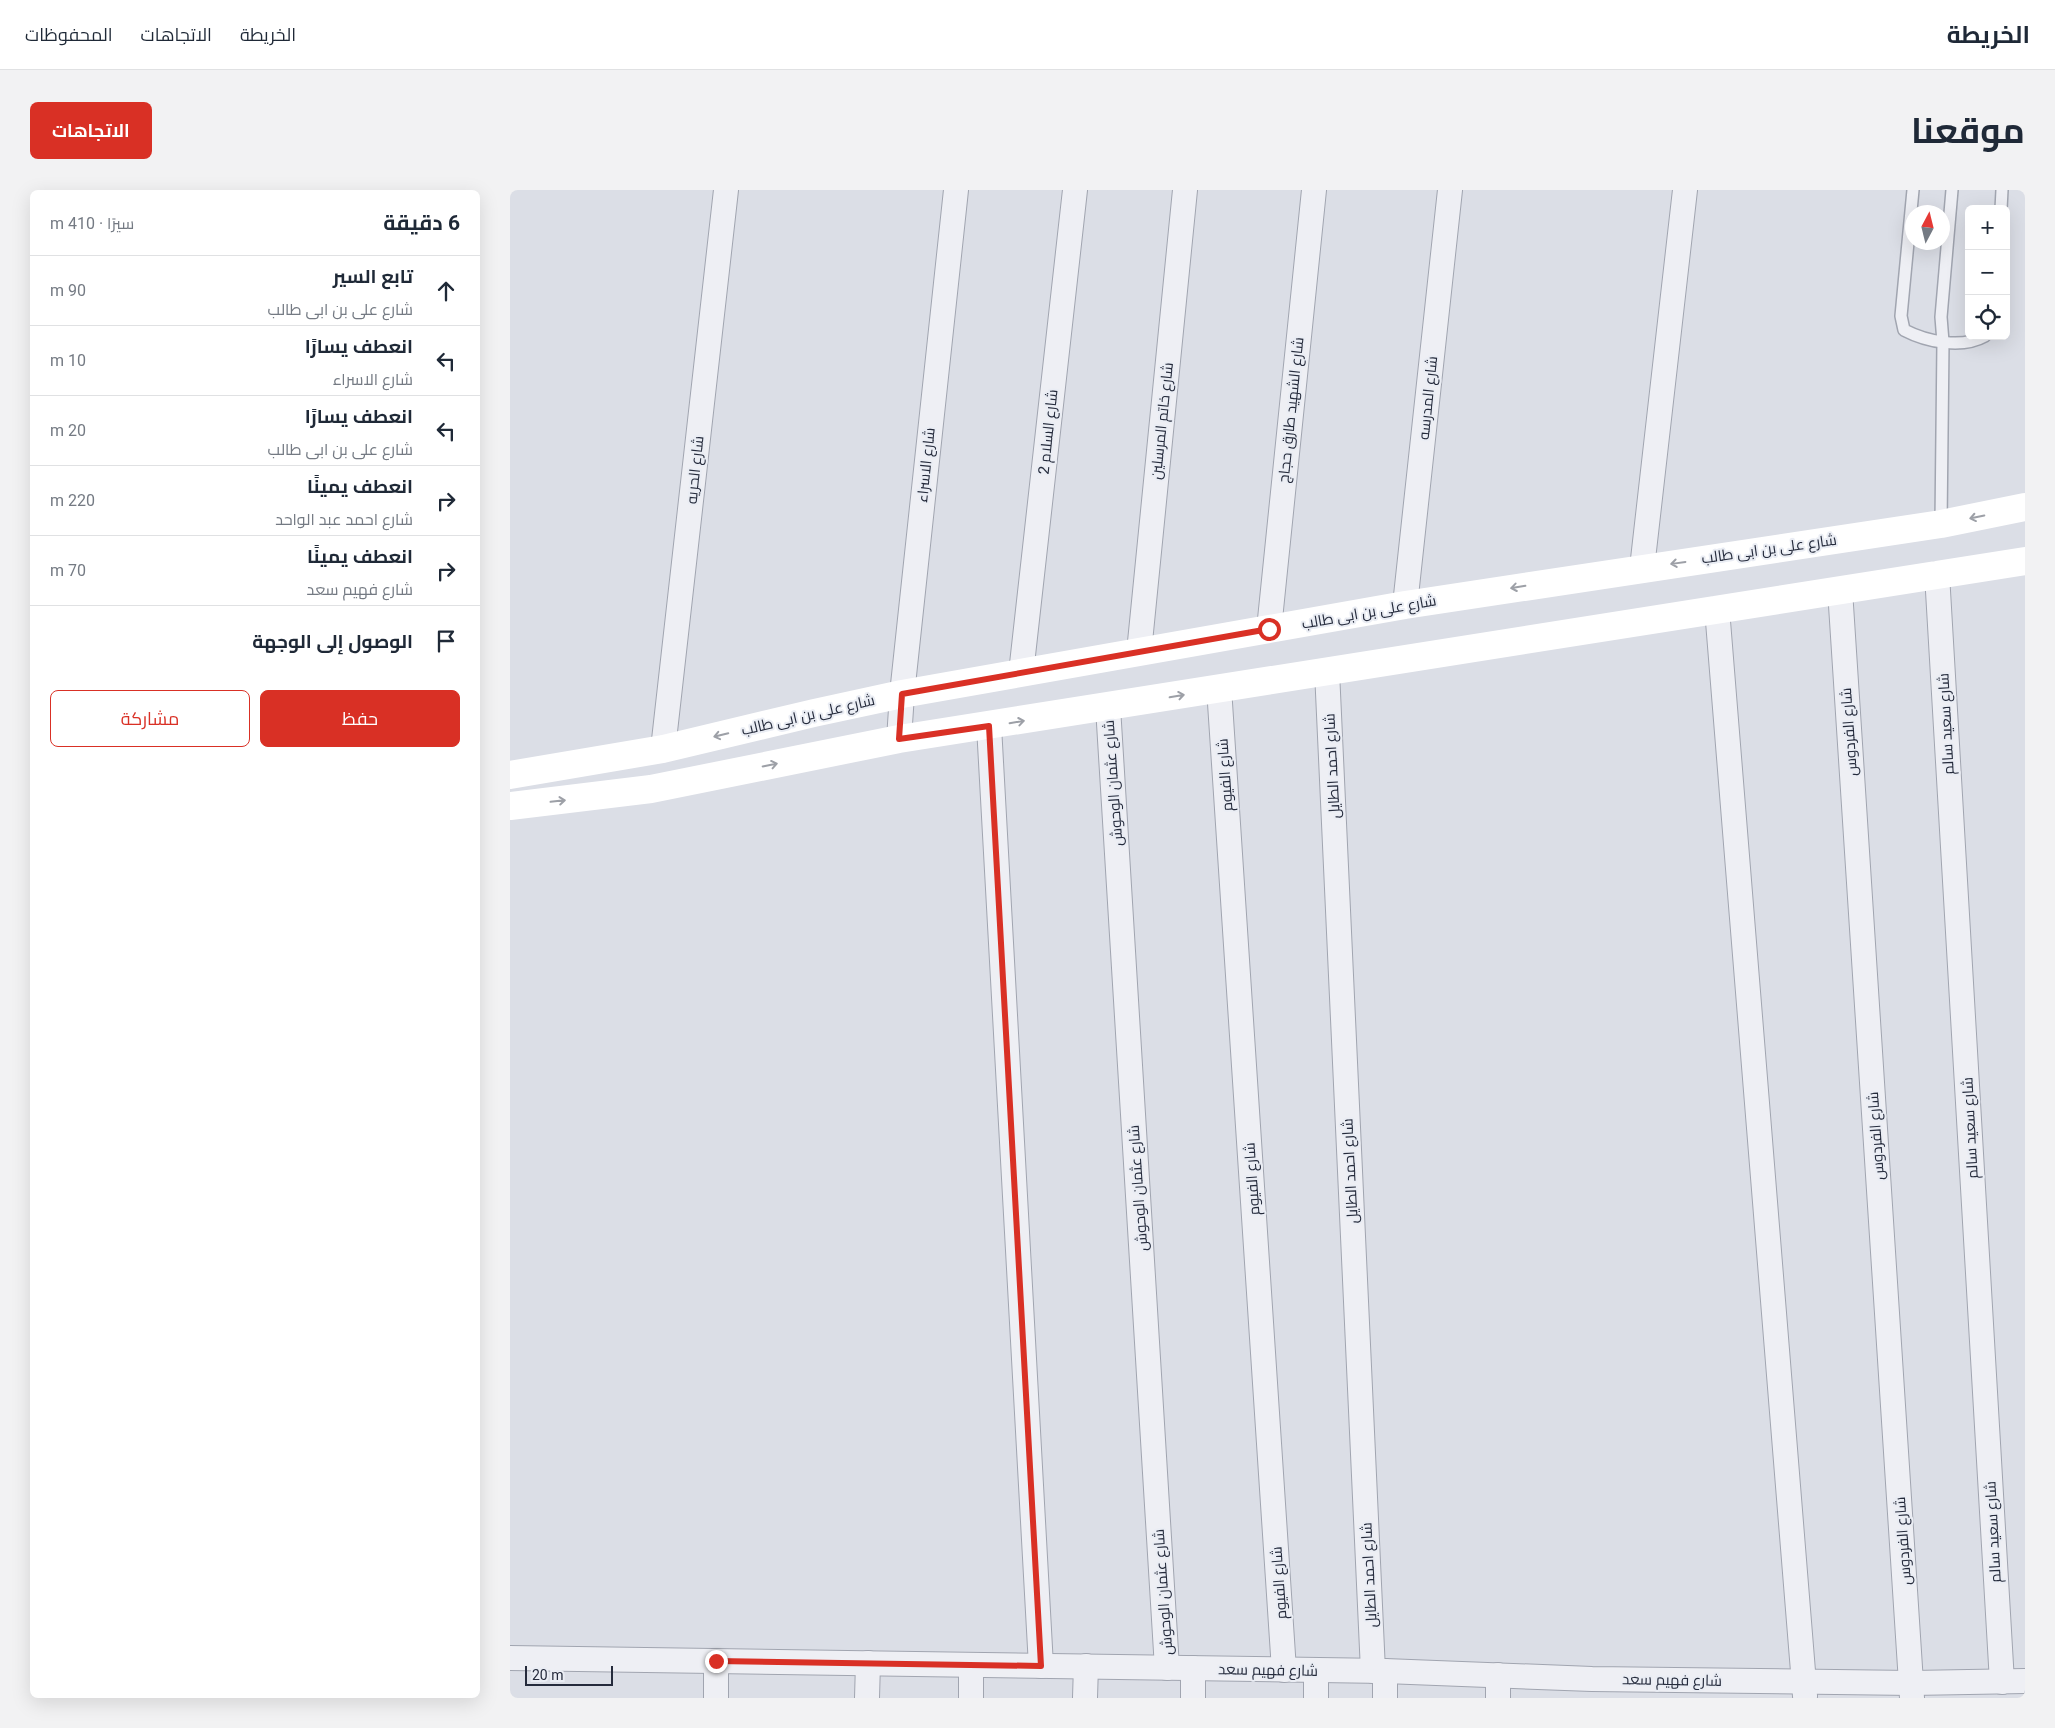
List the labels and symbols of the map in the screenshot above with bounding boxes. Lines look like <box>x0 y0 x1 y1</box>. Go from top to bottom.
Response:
north arrow <box>1905 205 1950 250</box>
street label: شارع الشهيد طارق حجاج <box>1274 336 1310 484</box>
street label: شارع المدرسه <box>1415 355 1443 441</box>
street label: شارع خاتم المرسلين <box>1147 361 1179 481</box>
street label: شارع السلام 2 <box>1035 389 1063 476</box>
street label: شارع الاسراء <box>913 427 941 504</box>
street label: شارع الحريه <box>682 435 710 505</box>
one-way arrow <box>1970 513 1986 522</box>
street label: شارع على بن ابى طالب <box>1700 531 1838 569</box>
one-way arrow <box>1671 558 1687 568</box>
one-way arrow <box>1510 583 1526 593</box>
street label: شارع على بن ابى طالب <box>1300 591 1438 635</box>
route start <box>1258 618 1281 641</box>
street label: شارع سعيد سالم <box>1934 673 1960 775</box>
street label: شارع الفردوس <box>1837 687 1863 777</box>
one-way arrow <box>1169 690 1185 700</box>
street label: شارع على بن ابى طالب <box>740 691 877 741</box>
street label: شارع احمد الطايل <box>1320 713 1346 819</box>
one-way arrow <box>1008 717 1024 727</box>
street label: شارع عثمان الوحوش <box>1100 719 1128 847</box>
one-way arrow <box>714 731 730 740</box>
street label: شارع الفيوم <box>1213 738 1239 812</box>
one-way arrow <box>762 760 778 769</box>
one-way arrow <box>550 796 566 806</box>
street label: شارع سعيد سالم <box>1958 1077 1984 1179</box>
street label: شارع الفردوس <box>1864 1091 1890 1181</box>
street label: شارع احمد الطايل <box>1338 1118 1364 1224</box>
street label: شارع عثمان الوحوش <box>1125 1124 1153 1252</box>
street label: شارع الفيوم <box>1240 1142 1266 1216</box>
street label: شارع سعيد سالم <box>1981 1481 2007 1583</box>
street label: شارع الفردوس <box>1891 1496 1917 1586</box>
street label: شارع احمد الطايل <box>1357 1522 1383 1628</box>
street label: شارع عثمان الوحوش <box>1150 1528 1178 1656</box>
street label: شارع الفيوم <box>1267 1546 1293 1620</box>
route end <box>705 1650 728 1673</box>
street label: شارع فهيم سعد <box>1218 1660 1318 1682</box>
scale bar <box>525 1663 612 1686</box>
street label: شارع فهيم سعد <box>1622 1670 1722 1692</box>

